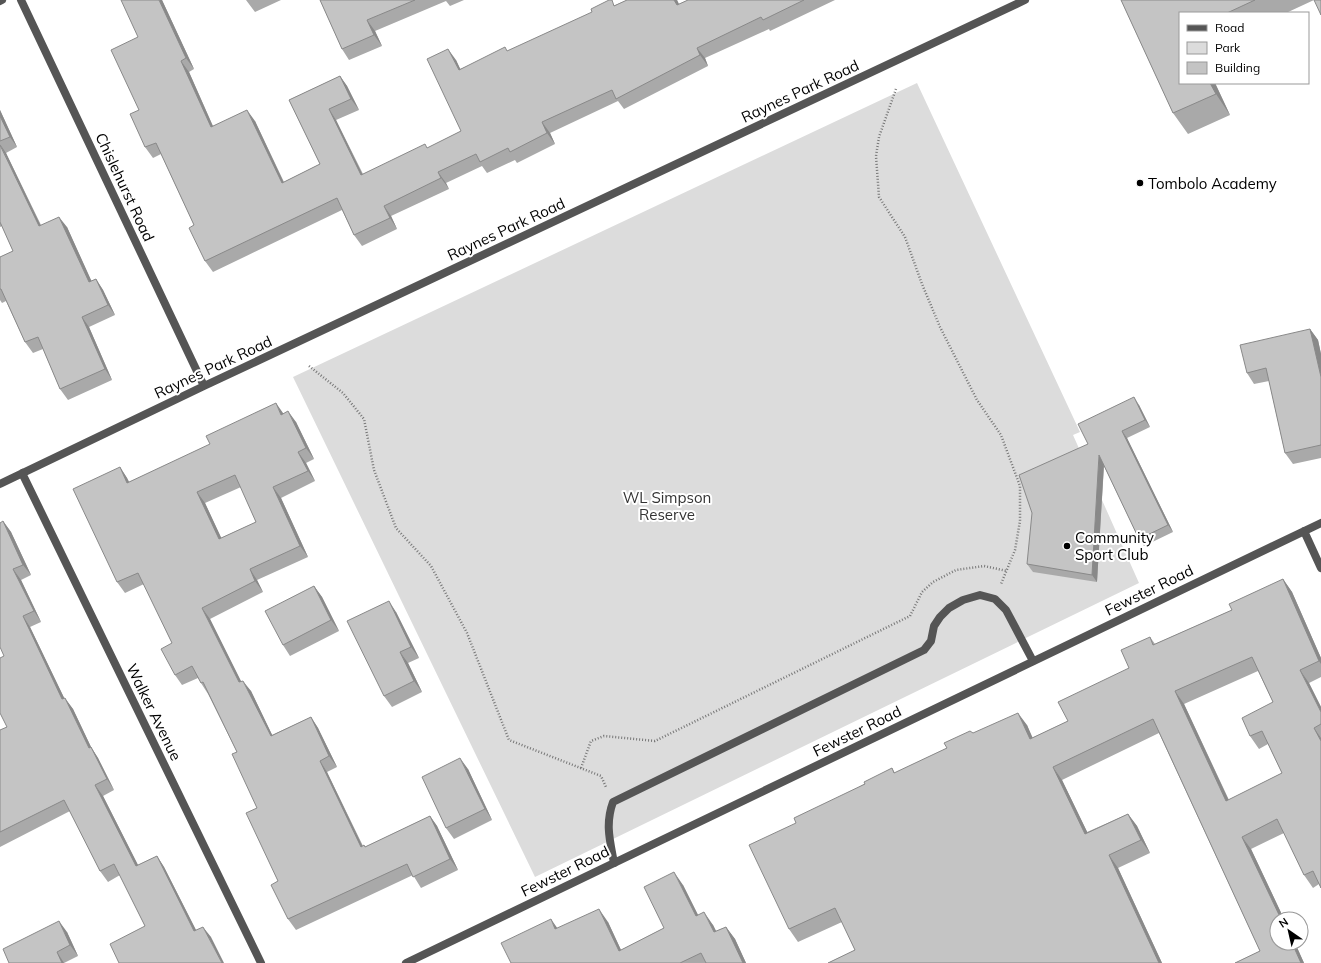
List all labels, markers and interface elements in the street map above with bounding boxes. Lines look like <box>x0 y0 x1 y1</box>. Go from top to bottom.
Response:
legend <box>1179 12 1309 84</box>
text: Road <box>1215 20 1244 35</box>
text: Park <box>1215 40 1241 55</box>
street label: Raynes Park Road <box>738 55 862 127</box>
text: Building <box>1215 60 1260 75</box>
street label: Chislehurst Road <box>91 130 159 244</box>
place label: Tombolo Academy <box>1148 174 1277 193</box>
marker: Tombolo Academy <box>1135 178 1145 188</box>
street label: Raynes Park Road <box>444 193 568 265</box>
street label: Raynes Park Road <box>151 331 275 403</box>
park label: WL Simpson Reserve <box>623 488 711 524</box>
place label: Community Sport Club <box>1075 528 1154 564</box>
marker: Community Sport Club <box>1062 541 1072 551</box>
street label: Fewster Road <box>1102 560 1196 620</box>
street label: Walker Avenue <box>122 660 186 764</box>
street label: Fewster Road <box>810 701 904 761</box>
street label: Fewster Road <box>518 841 612 901</box>
north arrow <box>1269 911 1309 951</box>
text: N <box>1276 915 1291 931</box>

